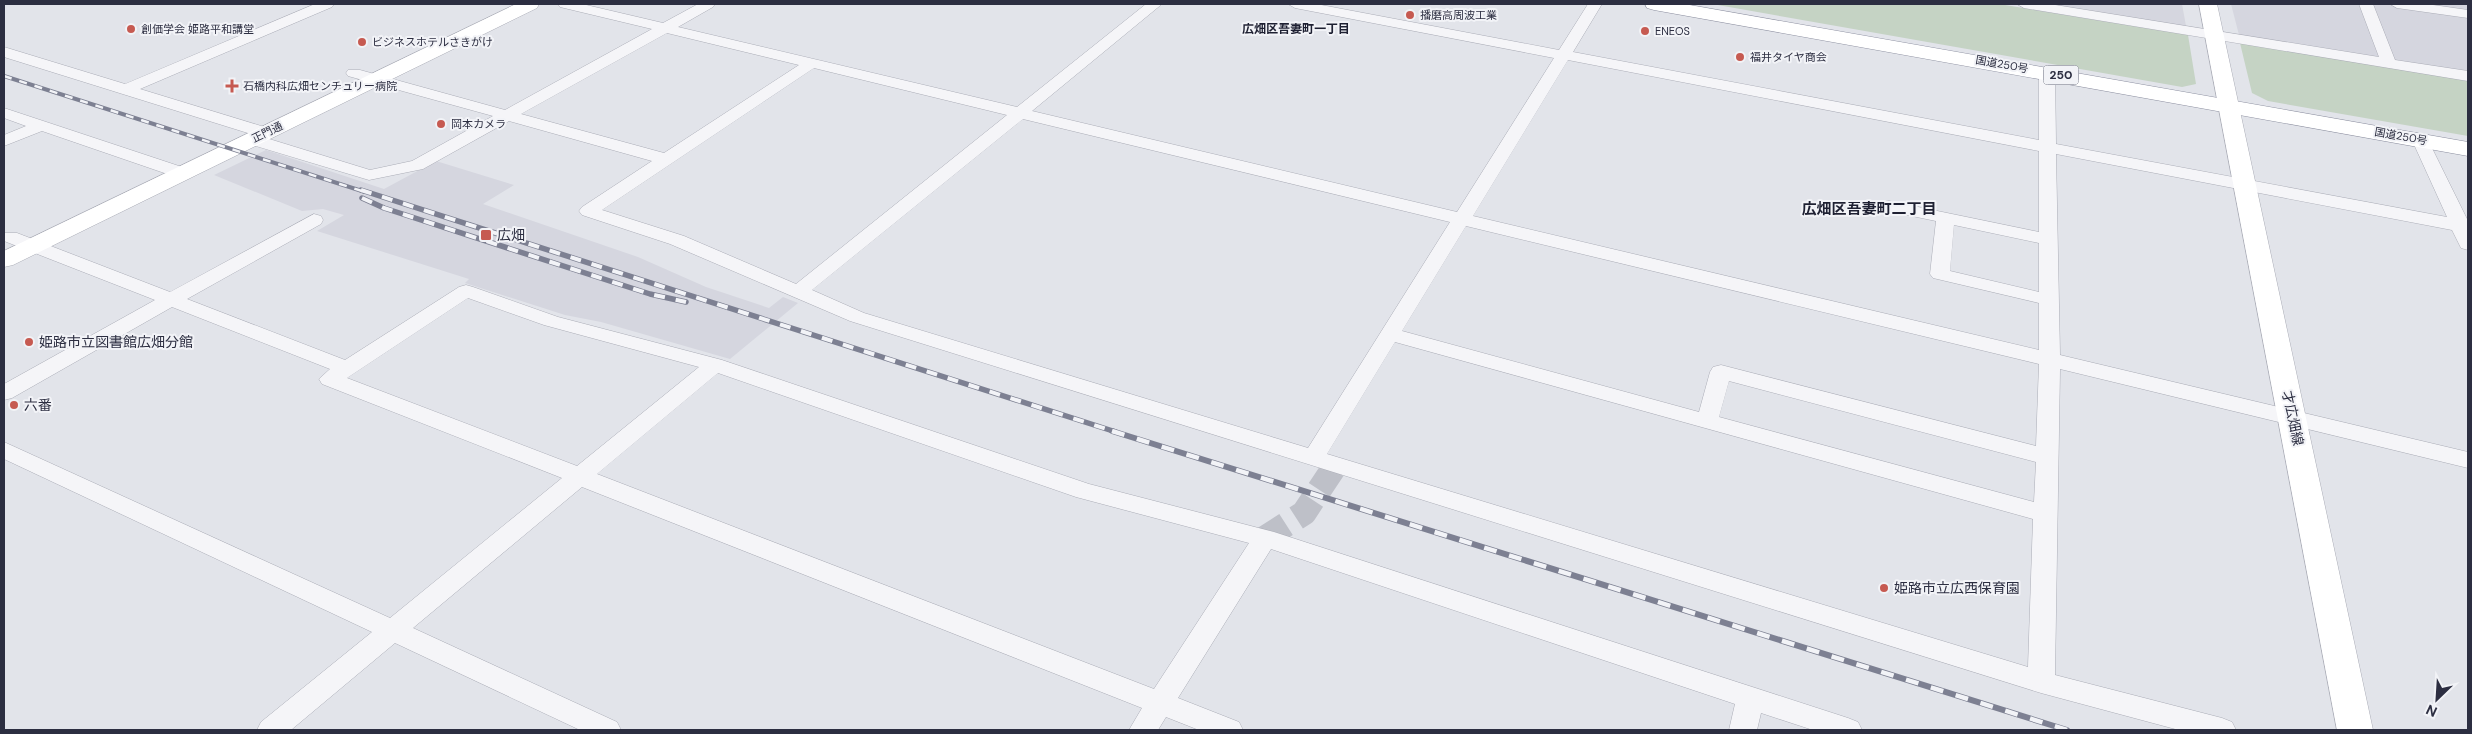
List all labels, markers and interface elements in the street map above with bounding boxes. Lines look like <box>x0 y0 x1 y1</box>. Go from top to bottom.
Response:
place label: 播磨高周波工業 <box>1420 8 1497 22</box>
marker: 播磨高周波工業 <box>1404 9 1416 21</box>
district label: 広畑区吾妻町一丁目 <box>1242 21 1350 37</box>
place label: 創価学会 姫路平和講堂 <box>141 22 254 36</box>
marker: 創価学会 姫路平和講堂 <box>125 23 137 35</box>
place label: ENEOS <box>1655 24 1690 38</box>
marker: ENEOS <box>1639 25 1651 37</box>
place label: ビジネスホテルさきがけ <box>372 35 493 49</box>
marker: ビジネスホテルさきがけ <box>356 36 368 48</box>
place label: 福井タイヤ商会 <box>1750 50 1827 64</box>
marker: 福井タイヤ商会 <box>1734 51 1746 63</box>
street label: 国道250号 <box>1974 52 2030 76</box>
road number: 250 <box>2044 66 2078 84</box>
marker: 石橋内科広畑センチュリー病院 <box>225 79 239 93</box>
place label: 石橋内科広畑センチュリー病院 <box>243 79 397 93</box>
place label: 岡本カメラ <box>451 117 506 131</box>
street label: 正門通 <box>249 118 285 146</box>
marker: 岡本カメラ <box>435 118 447 130</box>
street label: 国道250号 <box>2373 124 2429 148</box>
district label: 広畑区吾妻町二丁目 <box>1801 199 1937 219</box>
place label: 広畑 <box>497 226 525 244</box>
marker: 広畑 <box>479 228 493 242</box>
place label: 姫路市立図書館広畑分館 <box>39 333 193 351</box>
marker: 姫路市立図書館広畑分館 <box>23 336 35 348</box>
street label: 才広畑線 <box>2278 389 2308 447</box>
place label: 六番 <box>24 396 52 414</box>
marker: 六番 <box>8 399 20 411</box>
place label: 姫路市立広西保育園 <box>1894 579 2020 597</box>
marker: 姫路市立広西保育園 <box>1878 582 1890 594</box>
north arrow <box>2412 674 2462 724</box>
text: N <box>2423 700 2440 721</box>

